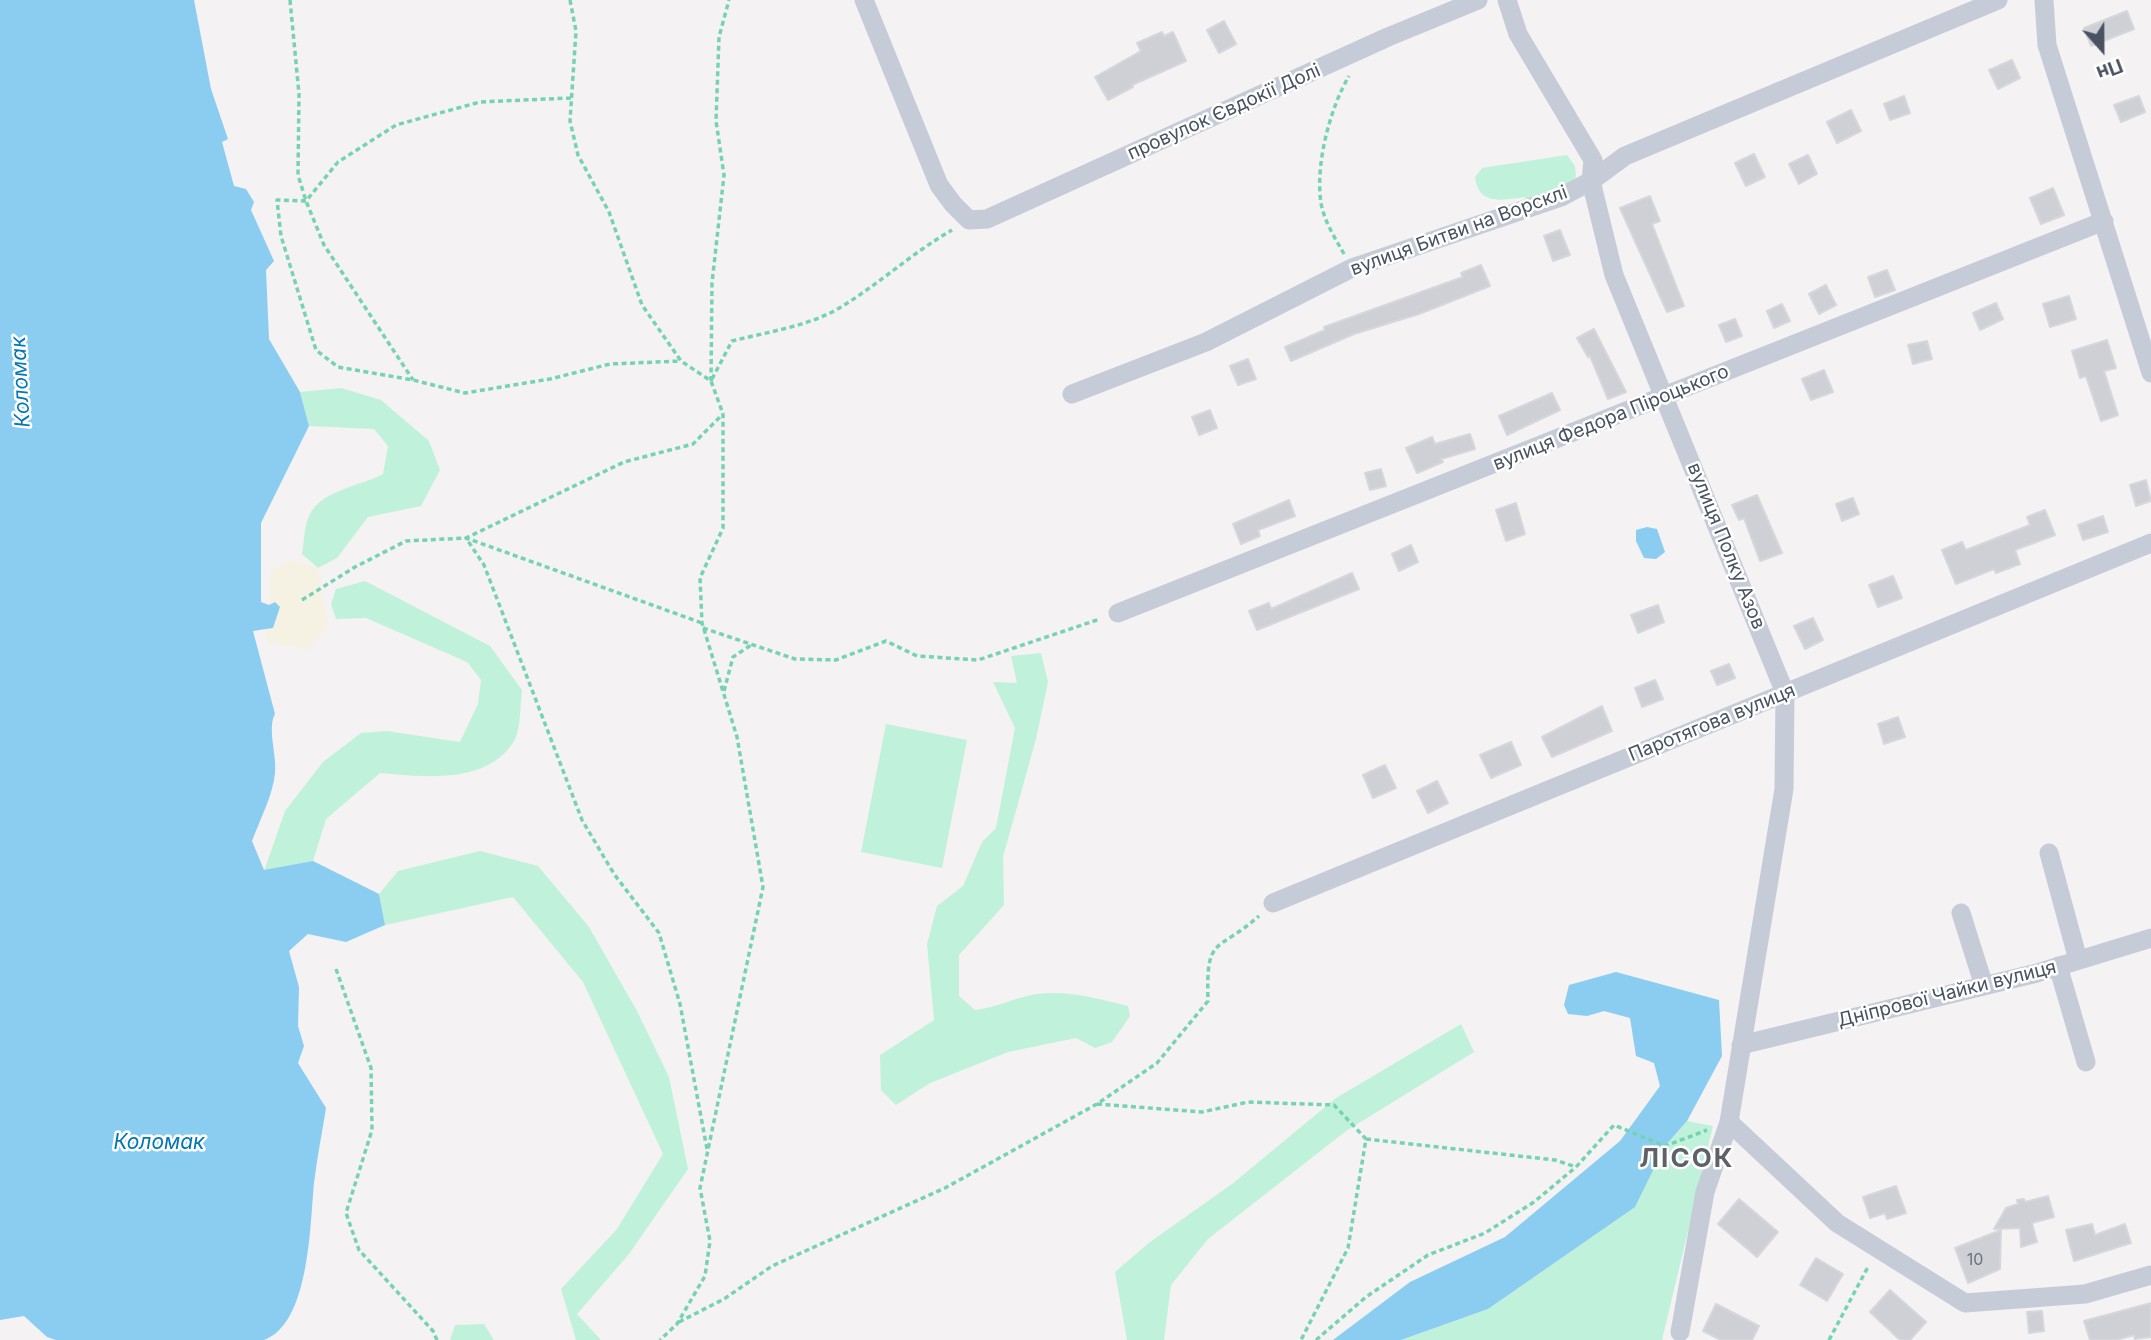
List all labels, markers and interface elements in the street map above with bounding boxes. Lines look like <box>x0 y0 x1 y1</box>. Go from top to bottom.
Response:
north arrow <box>2067 14 2137 84</box>
text: Пн <box>2093 54 2126 84</box>
street label: провулок Євдокії Долі <box>1124 59 1324 165</box>
street label: вулиця Битви на Ворсклі <box>1347 181 1571 281</box>
water label: Коломак <box>6 336 36 428</box>
street label: вулиця Федора Піроцького <box>1490 360 1732 476</box>
street label: вулиця Полку Азов <box>1682 460 1770 632</box>
street label: Паротягова вулиця <box>1625 679 1799 767</box>
street label: Дніпрової Чайки вулиця <box>1835 956 2059 1032</box>
water label: Коломак <box>113 1130 205 1156</box>
district label: ЛІСОК <box>1640 1143 1734 1175</box>
house number: 10 <box>1967 1250 1983 1270</box>

